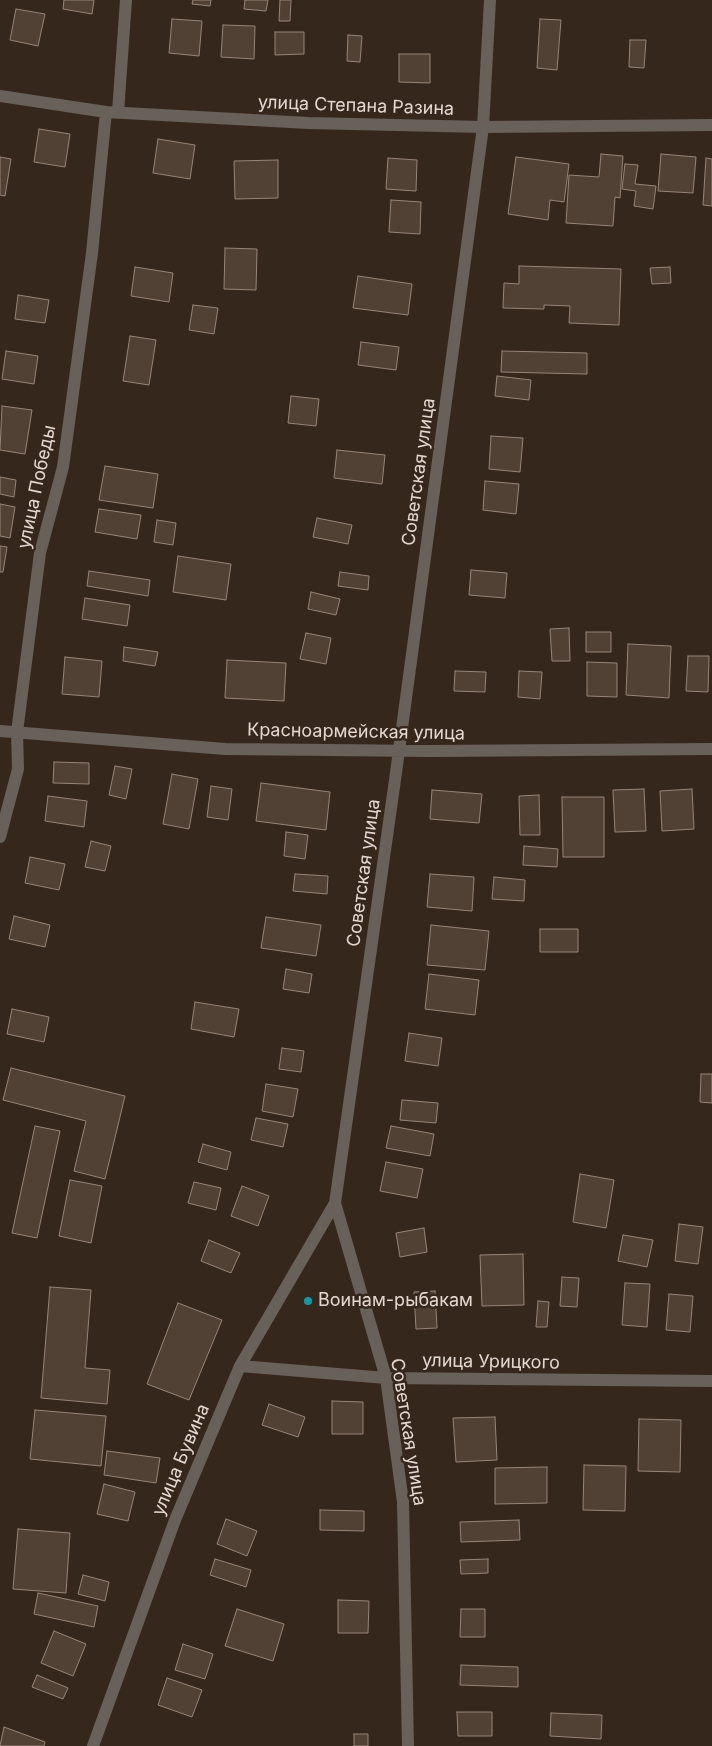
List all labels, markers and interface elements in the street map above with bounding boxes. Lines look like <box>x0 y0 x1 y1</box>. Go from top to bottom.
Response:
street label: улица Степана Разина <box>258 92 454 120</box>
street label: Советская улица <box>398 397 440 547</box>
street label: улица Победы <box>13 423 61 551</box>
street label: Красноармейская улица <box>247 719 465 745</box>
street label: Советская улица <box>343 798 385 948</box>
place label: Воинам-рыбакам <box>318 1290 473 1312</box>
marker: Воинам-рыбакам <box>302 1295 314 1307</box>
street label: улица Урицкого <box>422 1350 560 1374</box>
street label: Советская улица <box>386 1357 430 1507</box>
street label: улица Бувина <box>148 1401 214 1519</box>

